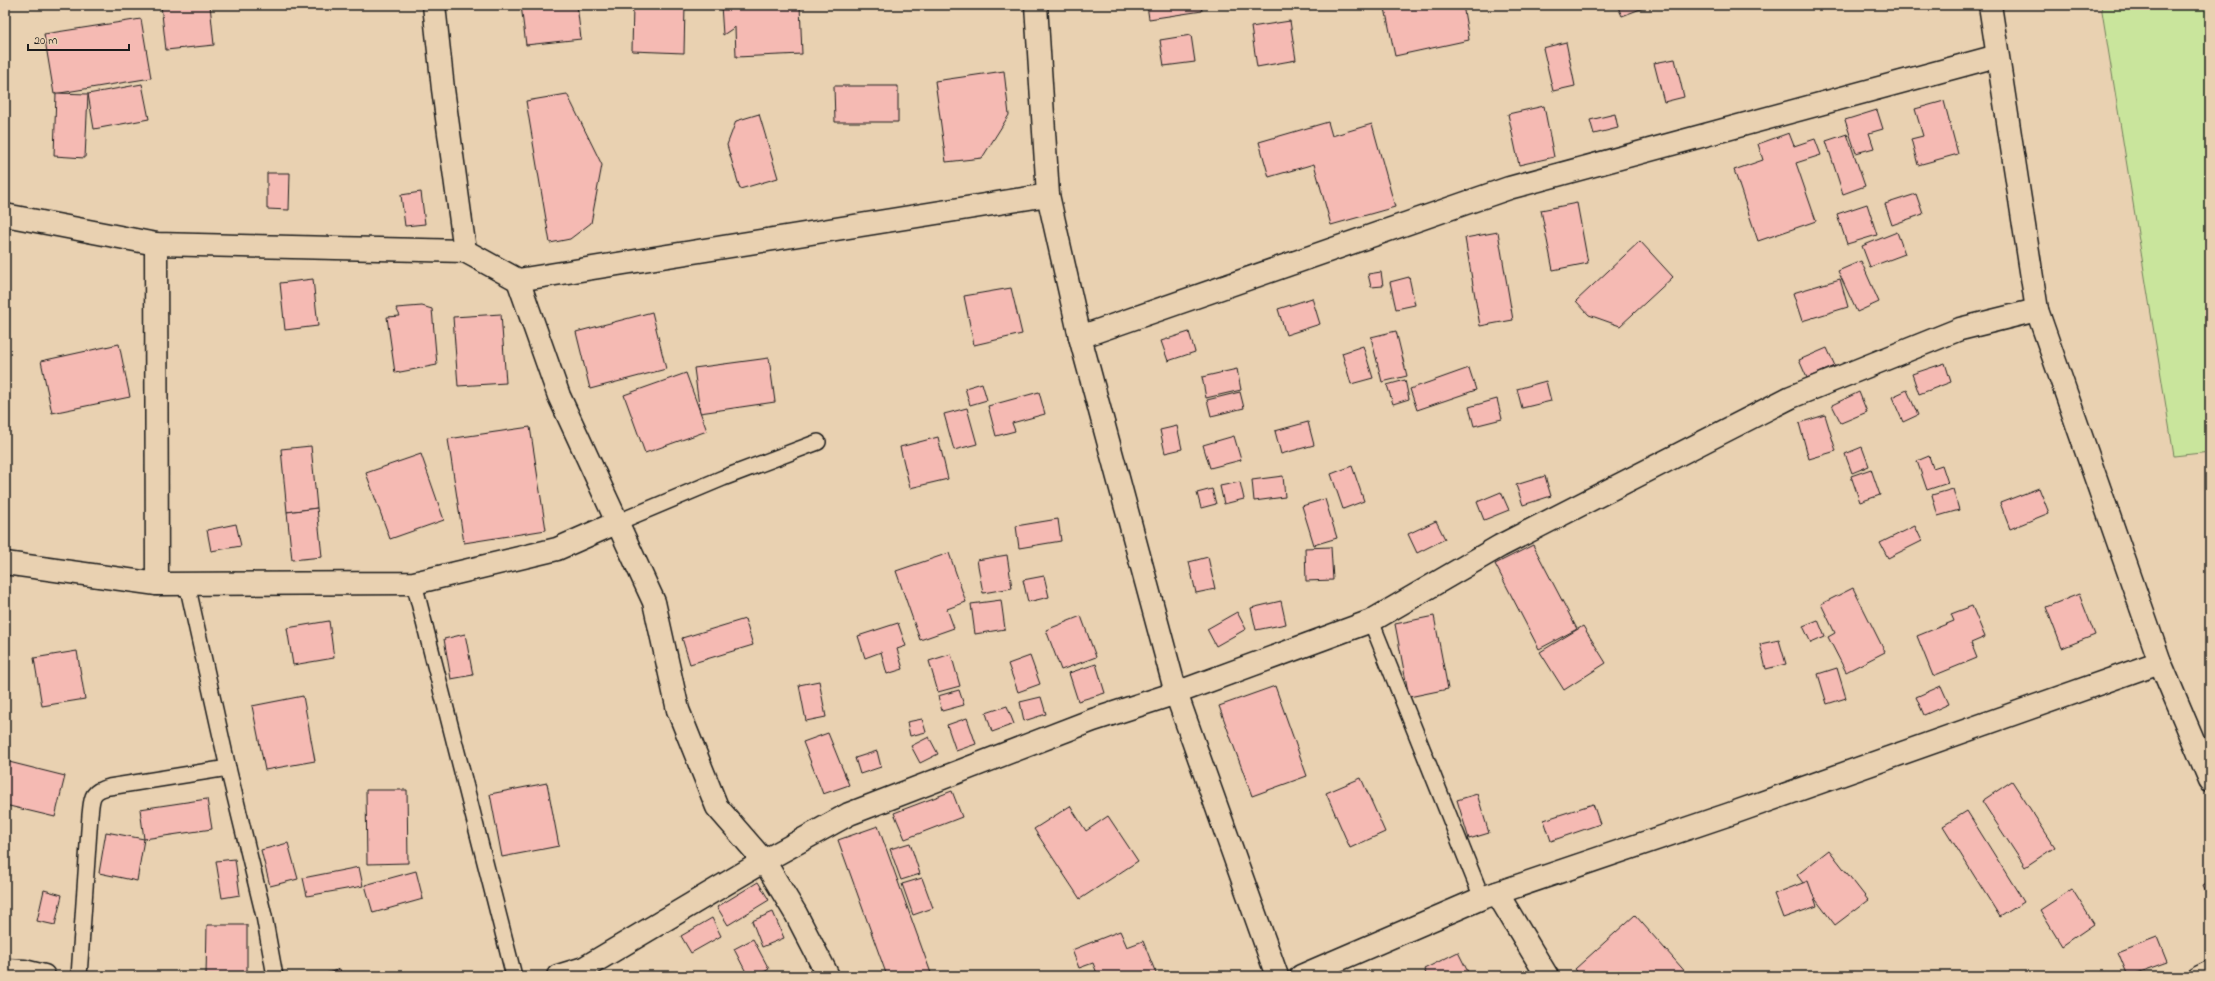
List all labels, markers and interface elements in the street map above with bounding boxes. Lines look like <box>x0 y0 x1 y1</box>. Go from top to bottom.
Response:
scale bar <box>28 26 129 52</box>
text: 20 m <box>34 32 57 50</box>

